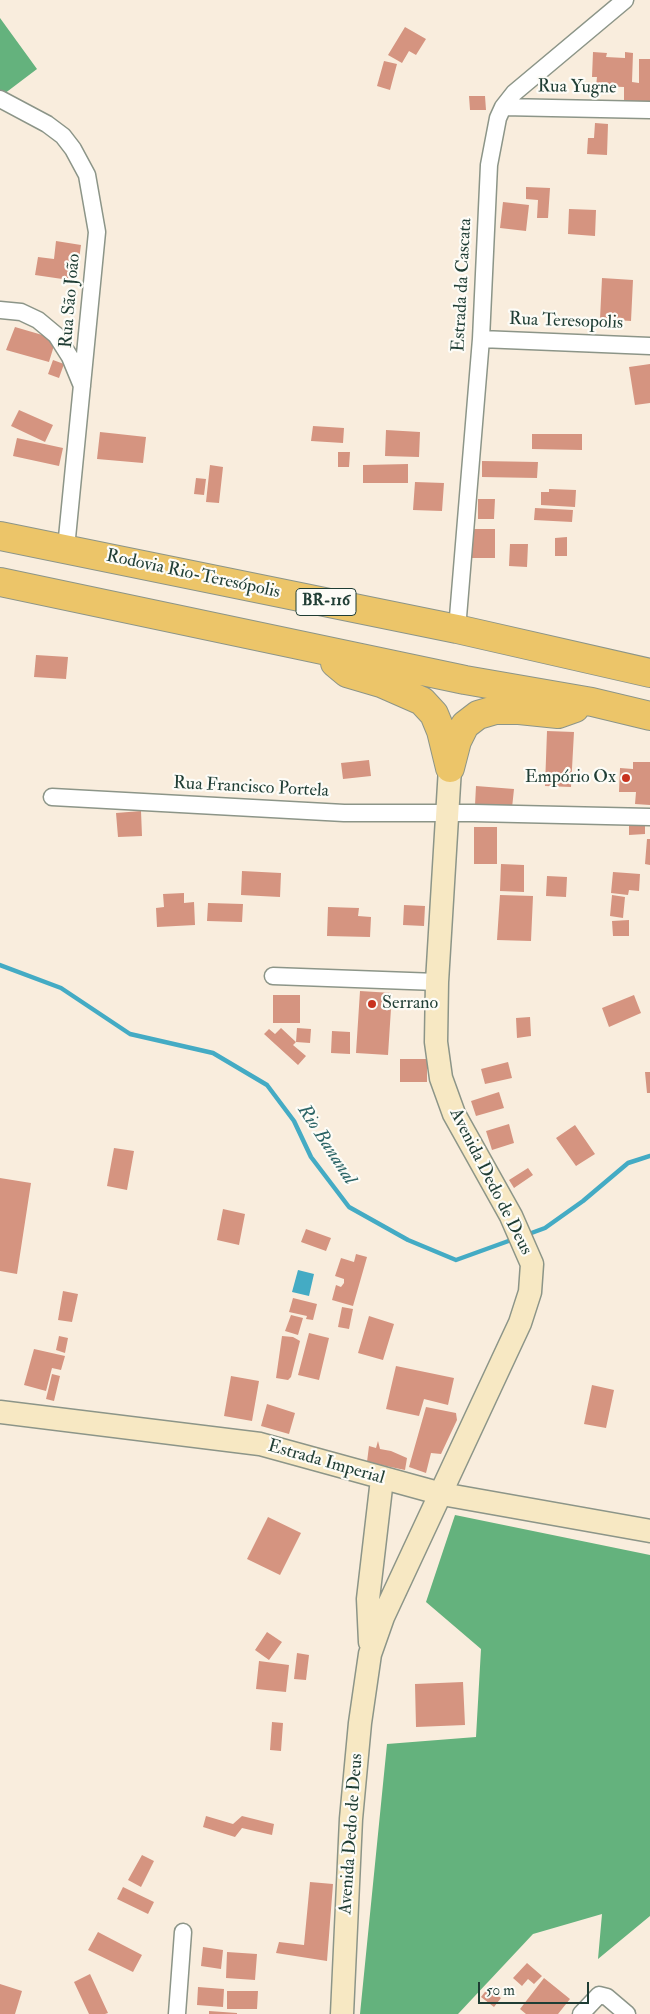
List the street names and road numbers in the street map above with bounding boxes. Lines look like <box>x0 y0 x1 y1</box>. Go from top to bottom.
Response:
street label: Rua Yugne <box>537 77 617 99</box>
street label: Estrada da Cascata <box>449 218 477 352</box>
street label: Rua São João <box>56 253 86 349</box>
street label: Rua Teresopolis <box>509 309 623 335</box>
street label: Rodovia Rio-Teresópolis <box>104 546 282 604</box>
road number: BR-116 <box>296 588 356 616</box>
street label: Rua Francisco Portela <box>173 773 329 803</box>
street label: Avenida Dedo de Deus <box>444 1105 536 1259</box>
street label: Estrada Imperial <box>265 1436 387 1490</box>
street label: Avenida Dedo de Deus <box>336 1753 368 1915</box>

